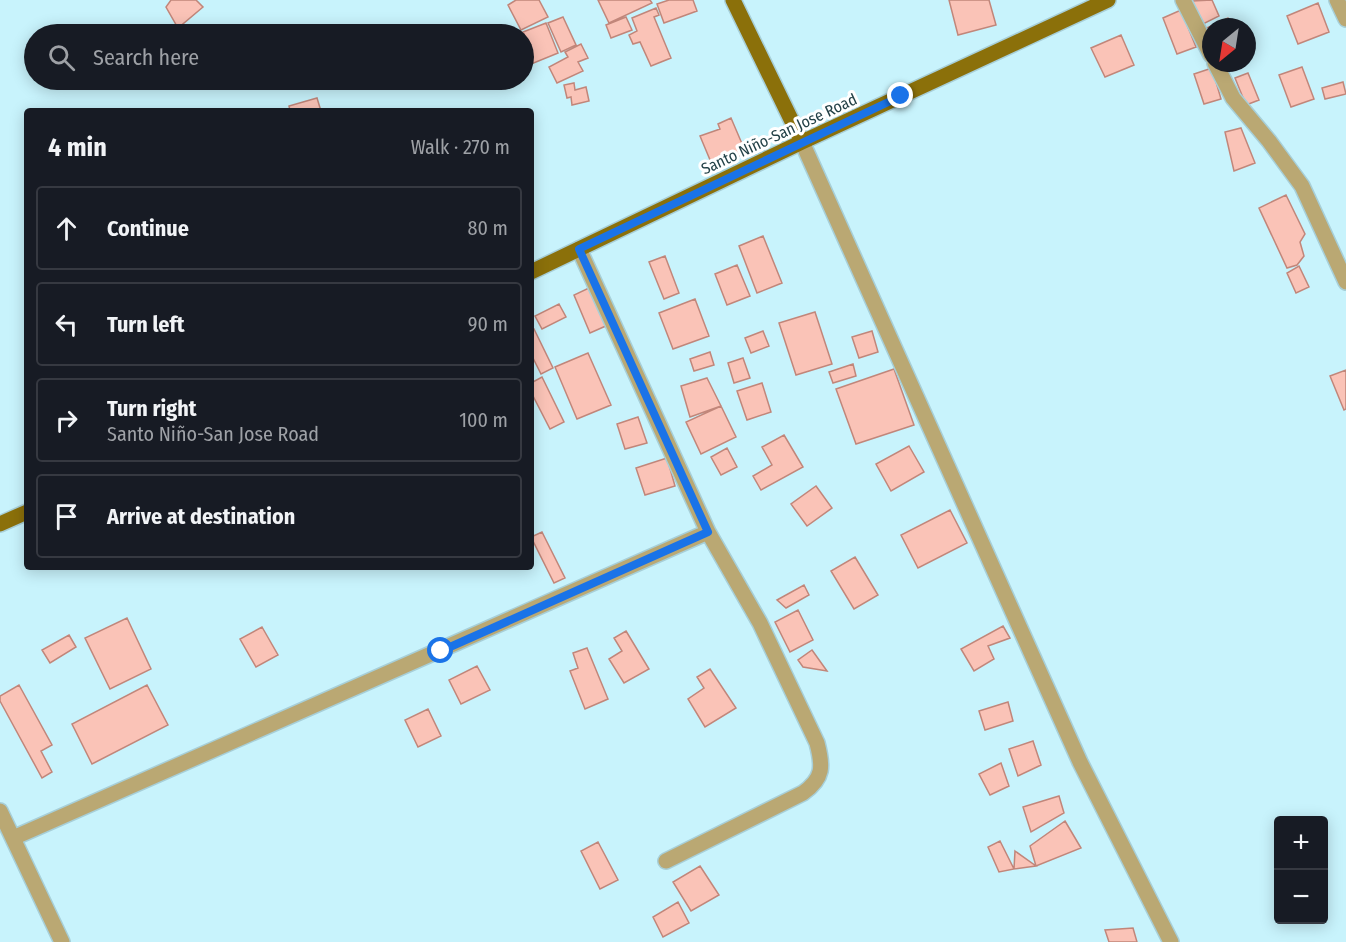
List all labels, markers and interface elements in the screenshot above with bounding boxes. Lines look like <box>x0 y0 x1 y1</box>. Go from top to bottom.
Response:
north arrow <box>1202 18 1256 72</box>
search box <box>24 24 534 90</box>
icon: search <box>45 41 78 74</box>
text: Search here <box>93 44 199 71</box>
route end <box>887 82 913 108</box>
street label: Santo Niño-San Jose Road <box>698 90 860 178</box>
text: 4 min <box>48 132 107 163</box>
text: Walk · 270 m <box>411 135 510 159</box>
icon: ahead <box>50 212 83 245</box>
text: Continue <box>107 215 189 242</box>
text: 80 m <box>468 216 508 240</box>
icon: left <box>50 308 83 341</box>
text: Turn left <box>107 311 185 338</box>
text: 90 m <box>468 312 508 336</box>
text: Turn right <box>107 395 196 422</box>
icon: right <box>50 404 83 437</box>
text: 100 m <box>459 408 508 432</box>
text: Santo Niño-San Jose Road <box>107 422 319 446</box>
icon: arrive <box>50 500 83 533</box>
text: Arrive at destination <box>107 503 295 530</box>
route start <box>427 637 453 663</box>
map controls <box>1274 816 1328 924</box>
button: + <box>1274 816 1328 870</box>
button: − <box>1274 870 1328 924</box>

